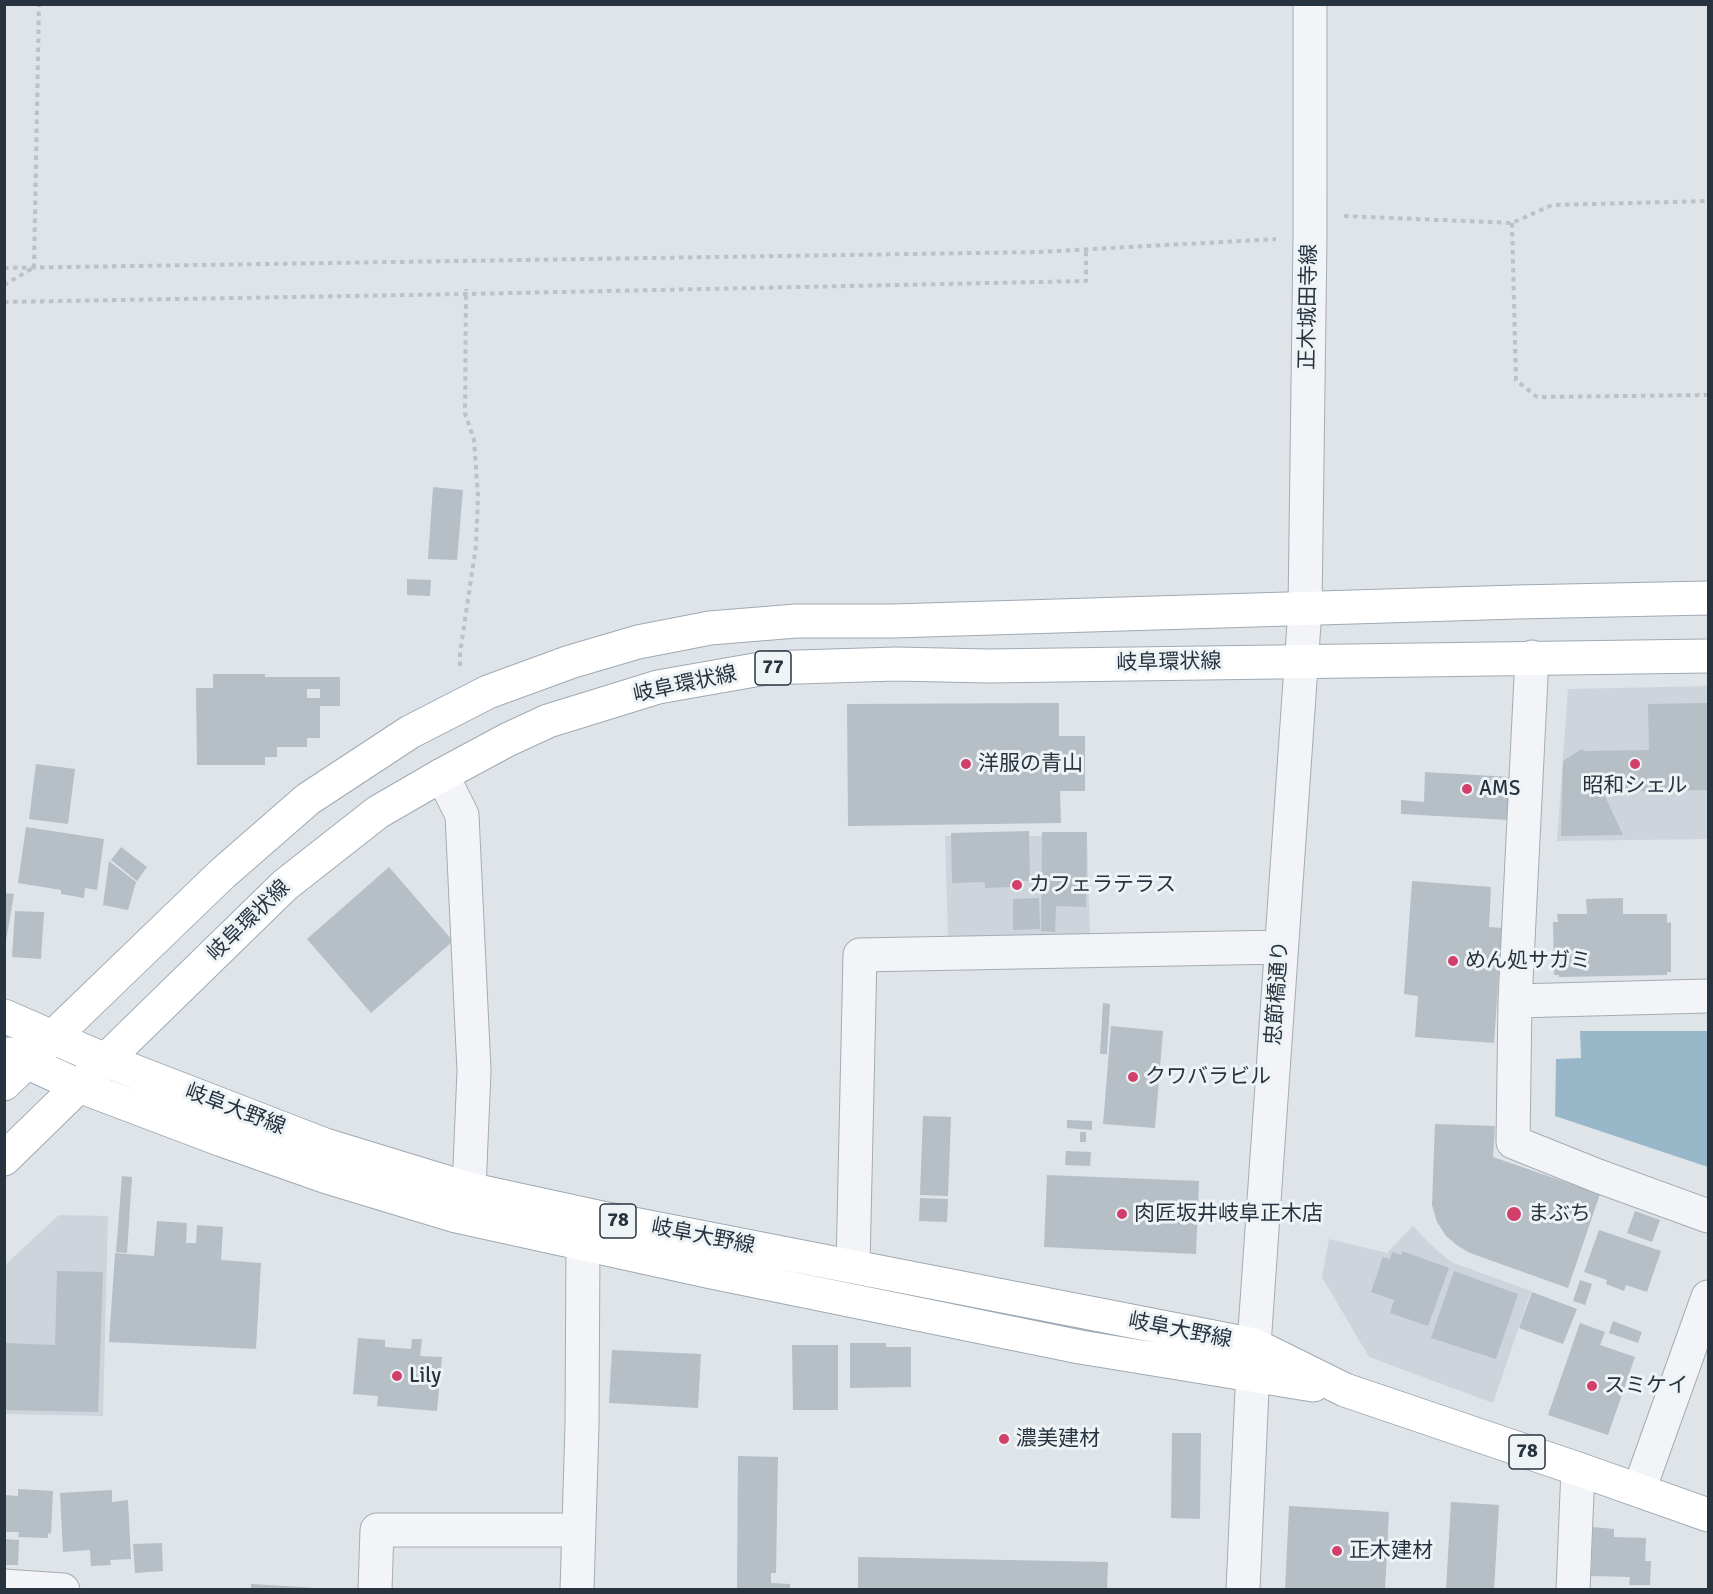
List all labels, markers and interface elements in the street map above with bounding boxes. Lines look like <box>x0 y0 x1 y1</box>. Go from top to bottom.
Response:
street label: 正木城田寺線 <box>1295 244 1323 370</box>
street label: 岐阜環状線 <box>1116 649 1222 677</box>
road number: 77 <box>755 651 791 685</box>
street label: 岐阜環状線 <box>631 662 739 708</box>
place label: 洋服の青山 <box>978 751 1083 777</box>
marker: 洋服の青山 <box>959 757 973 771</box>
marker: 昭和シェル <box>1628 757 1642 771</box>
place label: 昭和シェル <box>1583 773 1687 799</box>
place label: AMS <box>1479 776 1520 802</box>
marker: AMS <box>1460 782 1474 796</box>
place label: カフェラテラス <box>1029 872 1176 898</box>
street label: 岐阜環状線 <box>202 875 296 967</box>
marker: カフェラテラス <box>1010 878 1024 892</box>
street label: 忠節橋通り <box>1262 940 1294 1046</box>
place label: めん処サガミ <box>1465 948 1591 974</box>
marker: めん処サガミ <box>1446 954 1460 968</box>
place label: クワバラビル <box>1145 1064 1271 1090</box>
marker: クワバラビル <box>1126 1070 1140 1084</box>
street label: 岐阜大野線 <box>181 1079 289 1141</box>
place label: 肉匠坂井岐阜正木店 <box>1134 1201 1323 1227</box>
place label: まぶち <box>1528 1201 1591 1227</box>
road number: 78 <box>600 1204 636 1238</box>
marker: まぶち <box>1505 1205 1523 1223</box>
marker: 肉匠坂井岐阜正木店 <box>1115 1207 1129 1221</box>
street label: 岐阜大野線 <box>649 1215 757 1259</box>
street label: 岐阜大野線 <box>1126 1309 1234 1353</box>
place label: Lily <box>409 1363 441 1389</box>
marker: Lily <box>390 1369 404 1383</box>
place label: スミケイ <box>1604 1373 1688 1399</box>
marker: スミケイ <box>1585 1379 1599 1393</box>
place label: 濃美建材 <box>1016 1426 1100 1452</box>
marker: 濃美建材 <box>997 1432 1011 1446</box>
road number: 78 <box>1509 1435 1545 1469</box>
place label: 正木建材 <box>1349 1538 1433 1564</box>
marker: 正木建材 <box>1330 1544 1344 1558</box>

